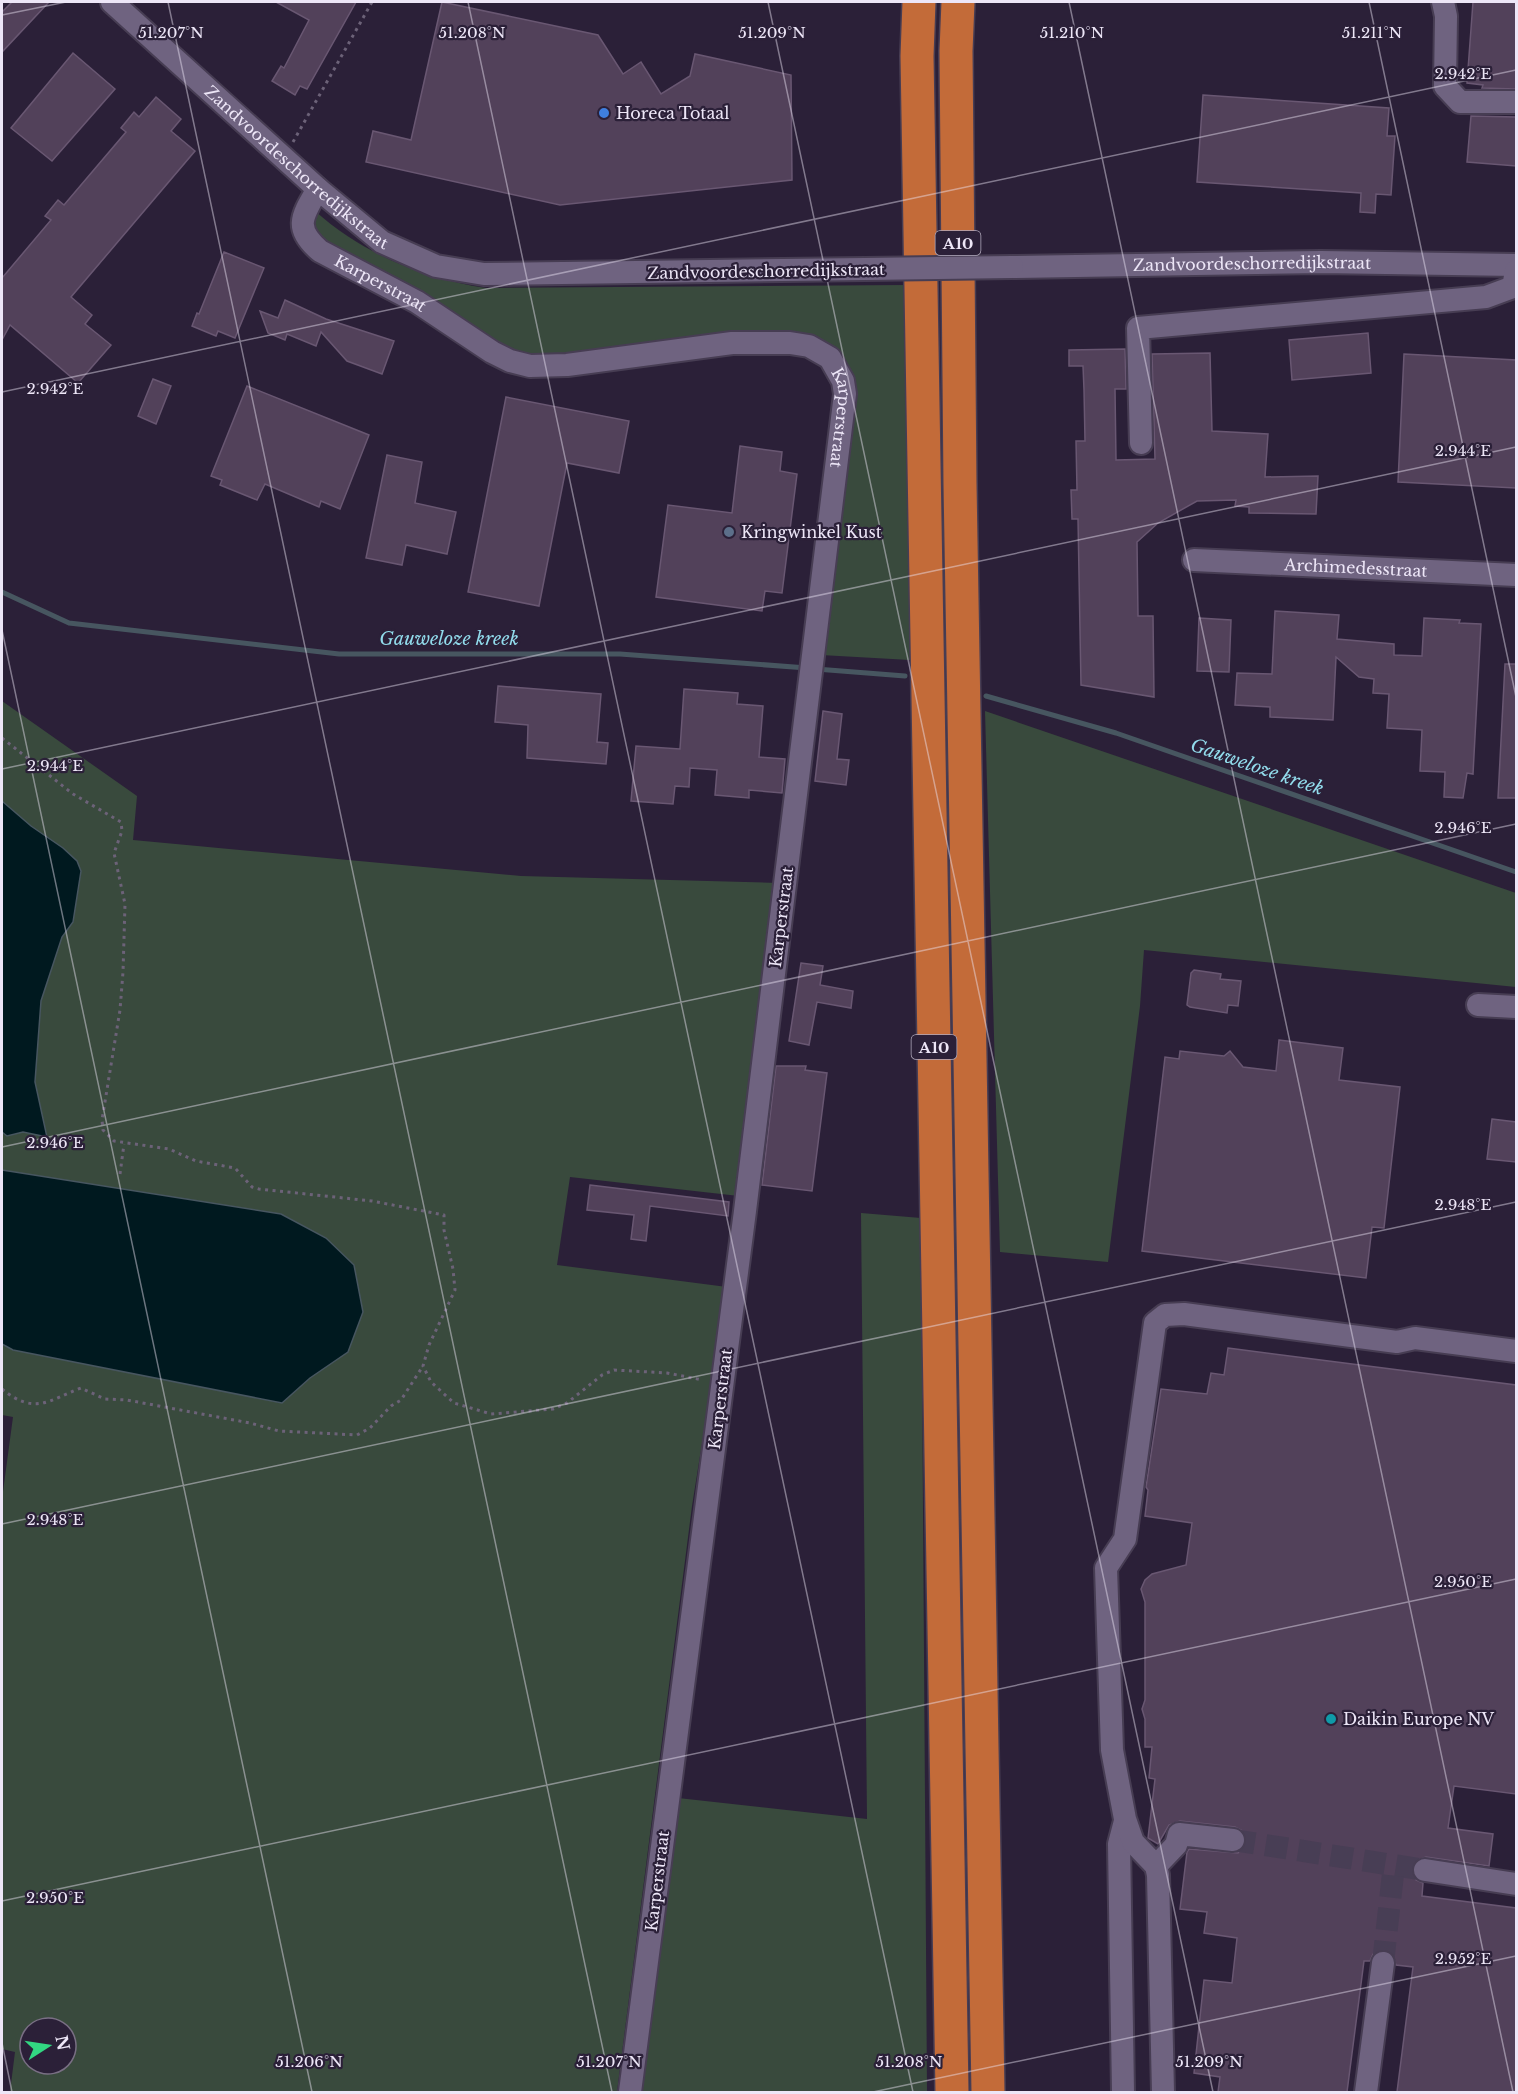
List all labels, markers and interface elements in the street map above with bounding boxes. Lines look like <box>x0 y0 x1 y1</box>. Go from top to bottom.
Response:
text: 51.207°N <box>138 23 204 42</box>
text: 51.208°N <box>439 23 505 42</box>
text: 51.209°N <box>738 23 806 42</box>
text: 51.210°N <box>1040 23 1104 42</box>
text: 51.211°N <box>1342 23 1402 42</box>
text: 2.942°E <box>1435 64 1492 83</box>
street label: Zandvoordeschorredijkstraat <box>201 81 391 253</box>
place label: Horeca Totaal <box>616 103 729 123</box>
marker: Horeca Totaal <box>597 106 611 120</box>
road number: A10 <box>936 231 980 255</box>
street label: Karperstraat <box>331 250 431 316</box>
street label: Zandvoordeschorredijkstraat <box>1133 252 1371 275</box>
street label: Zandvoordeschorredijkstraat <box>647 259 885 283</box>
street label: Karperstraat <box>826 364 855 469</box>
text: 2.942°E <box>27 379 84 398</box>
text: 2.944°E <box>1435 441 1491 460</box>
place label: Kringwinkel Kust <box>741 522 882 542</box>
marker: Kringwinkel Kust <box>722 525 736 539</box>
street label: Archimedesstraat <box>1283 554 1428 581</box>
water label: Gauweloze kreek <box>379 628 519 650</box>
water label: Gauweloze kreek <box>1188 734 1326 800</box>
text: 2.944°E <box>27 756 83 775</box>
text: 2.946°E <box>1434 818 1492 837</box>
street label: Karperstraat <box>765 865 797 969</box>
road number: A10 <box>912 1035 956 1059</box>
text: 2.946°E <box>26 1133 84 1152</box>
text: 2.948°E <box>1435 1195 1492 1214</box>
street label: Karperstraat <box>704 1347 736 1451</box>
text: 2.948°E <box>27 1510 84 1529</box>
text: 2.950°E <box>1434 1572 1492 1591</box>
place label: Daikin Europe NV <box>1343 1709 1495 1729</box>
marker: Daikin Europe NV <box>1324 1712 1338 1726</box>
street label: Karperstraat <box>641 1829 673 1933</box>
text: 2.950°E <box>26 1888 84 1907</box>
text: 2.952°E <box>1435 1949 1491 1968</box>
north arrow <box>18 2016 78 2076</box>
text: N <box>51 2033 74 2052</box>
text: 51.206°N <box>275 2052 343 2071</box>
text: 51.207°N <box>576 2052 642 2071</box>
text: 51.208°N <box>876 2052 942 2071</box>
text: 51.209°N <box>1175 2052 1243 2071</box>

